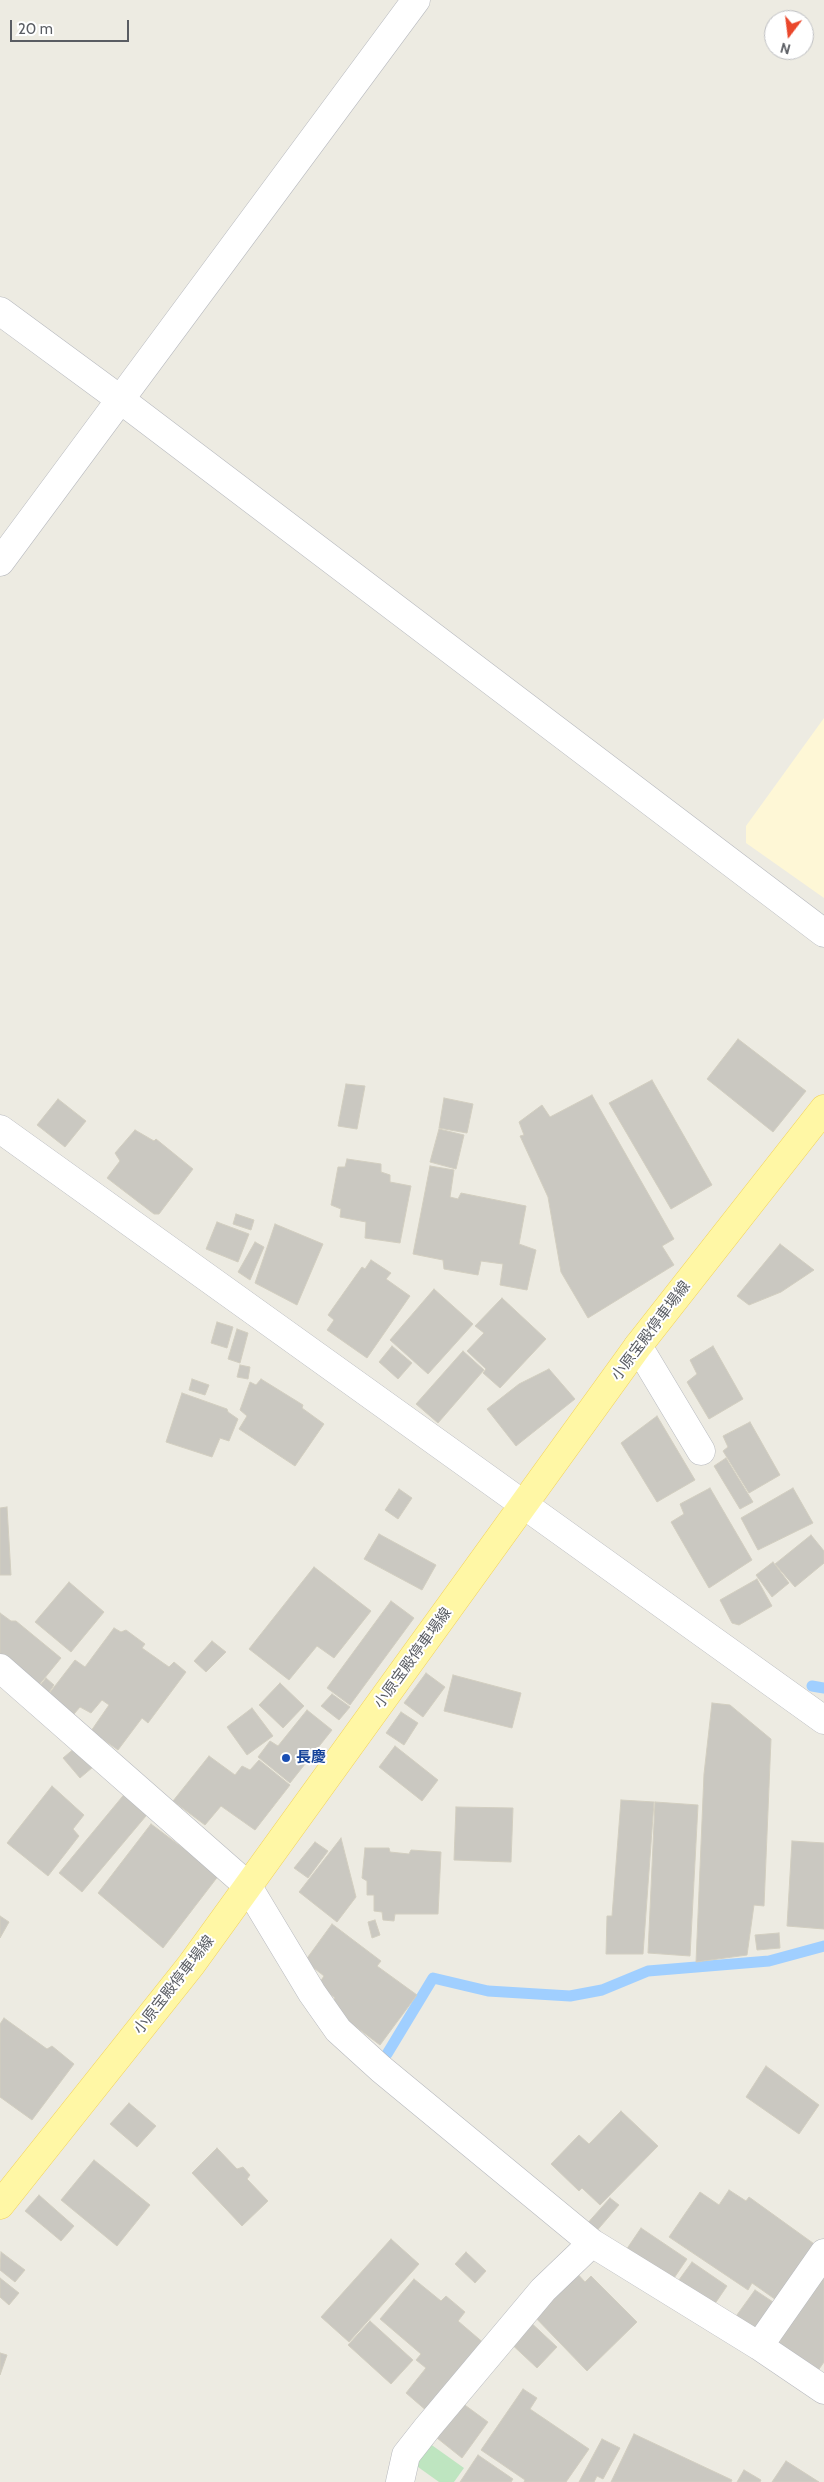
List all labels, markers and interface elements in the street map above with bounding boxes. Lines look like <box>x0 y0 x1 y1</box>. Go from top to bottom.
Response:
scale bar <box>12 10 131 42</box>
north arrow <box>764 10 814 60</box>
text: 20 m <box>18 20 53 38</box>
text: N <box>778 39 792 58</box>
street label: 小原宝殿停車場線 <box>608 1278 694 1384</box>
street label: 小原宝殿停車場線 <box>370 1604 456 1712</box>
place label: 長慶 <box>296 1749 326 1767</box>
marker: 長慶 <box>280 1752 292 1764</box>
street label: 小原宝殿停車場線 <box>130 1932 218 2038</box>

